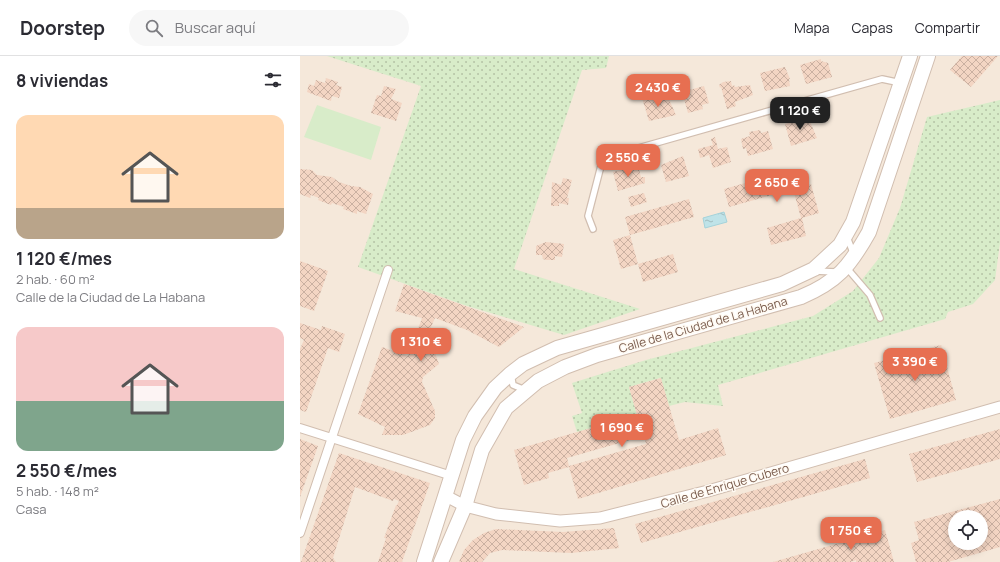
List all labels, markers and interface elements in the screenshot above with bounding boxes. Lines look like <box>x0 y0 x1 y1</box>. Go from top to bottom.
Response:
search box <box>129 10 409 46</box>
text: Doorstep <box>20 15 105 41</box>
icon: search <box>143 17 165 39</box>
text: Buscar aquí <box>175 17 255 38</box>
text: Mapa <box>794 18 830 37</box>
text: Capas <box>852 18 893 37</box>
text: Compartir <box>915 18 980 37</box>
text: 8 viviendas <box>16 69 108 92</box>
icon: filters <box>262 69 284 91</box>
pin: 2 430 € <box>621 74 695 108</box>
text: 2 430 € <box>635 78 681 96</box>
pin: 1 120 € <box>763 97 837 131</box>
text: 1 120 € <box>779 101 821 119</box>
icon: home <box>114 141 186 213</box>
pin: 2 550 € <box>591 144 665 178</box>
text: 2 550 € <box>605 148 651 166</box>
pin: 2 650 € <box>740 169 814 203</box>
text: 2 650 € <box>754 173 800 191</box>
text: 1 120 €/mes <box>16 247 112 270</box>
text: 2 hab. · 60 m² <box>16 270 95 288</box>
text: Calle de la Ciudad de La Habana <box>16 288 205 306</box>
street label: Calle de la Ciudad de La Habana <box>617 292 789 357</box>
pin: 1 310 € <box>384 328 458 362</box>
text: 1 310 € <box>400 332 442 350</box>
pin: 3 390 € <box>878 348 952 382</box>
text: 3 390 € <box>892 352 938 370</box>
icon: home <box>114 353 186 425</box>
pin: 1 690 € <box>585 414 659 448</box>
text: 1 690 € <box>600 418 644 436</box>
text: 2 550 €/mes <box>16 459 117 482</box>
street label: Calle de Enrique Cubero <box>659 459 791 512</box>
text: 5 hab. · 148 m² <box>16 482 99 500</box>
text: Casa <box>16 500 47 518</box>
map controls <box>948 510 988 550</box>
button: locate <box>948 510 988 550</box>
pin: 1 750 € <box>814 517 888 551</box>
text: 1 750 € <box>830 521 872 539</box>

